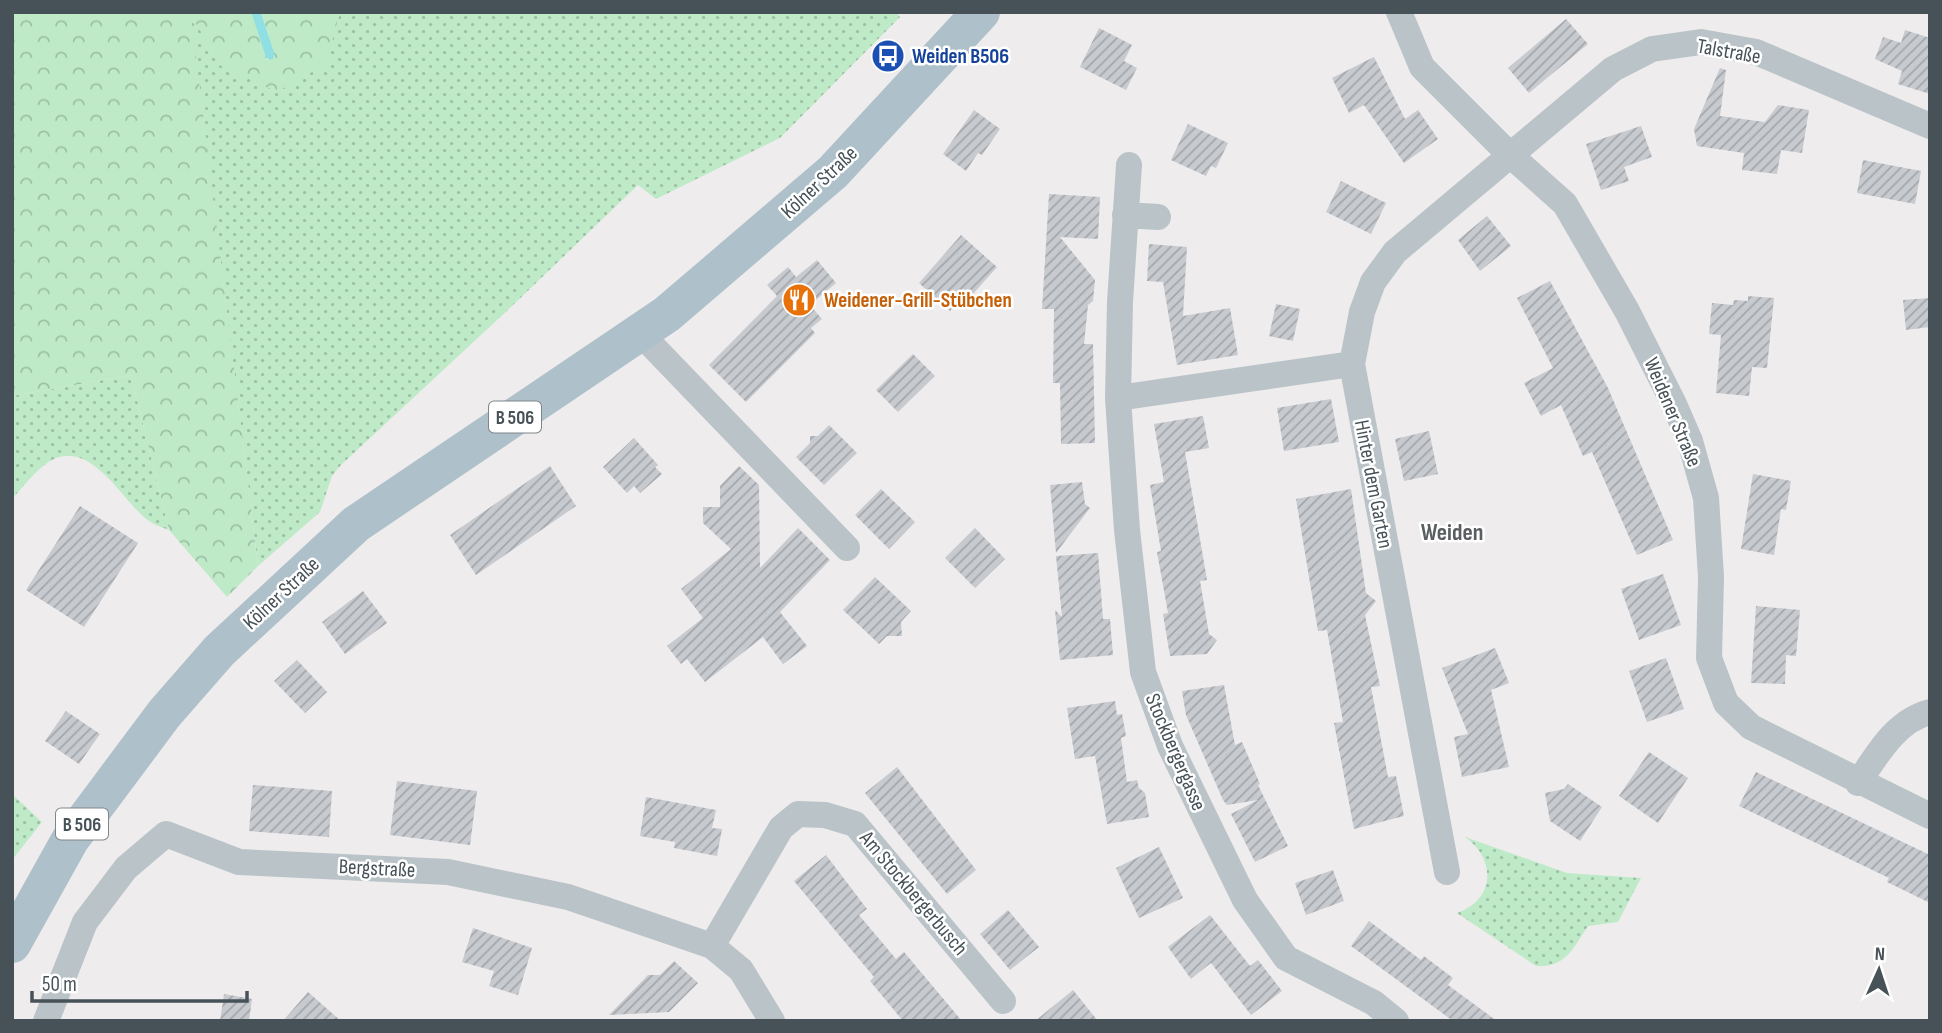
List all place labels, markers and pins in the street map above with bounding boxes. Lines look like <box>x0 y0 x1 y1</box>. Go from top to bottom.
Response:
bus stop icon: Weiden B506 <box>869 37 907 75</box>
place label: Weiden B506 <box>912 44 1009 69</box>
restaurant icon: Weidener-Grill-Stübchen <box>780 281 818 319</box>
place label: Weidener-Grill-Stübchen <box>824 288 1012 313</box>

